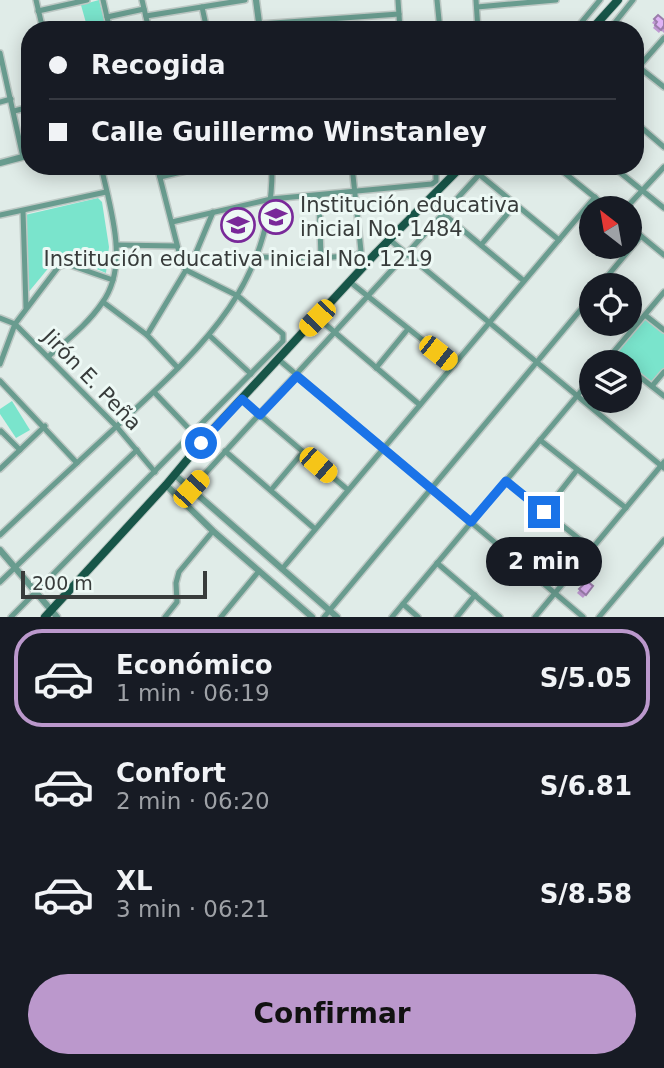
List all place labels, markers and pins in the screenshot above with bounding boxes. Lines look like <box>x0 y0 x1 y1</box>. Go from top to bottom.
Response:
place label: Institución educativa inicial No. 1484 <box>300 193 520 241</box>
school or university icon: Institución educativa inicial No. 1484 <box>257 198 295 236</box>
school or university icon: Institución educativa inicial No. 1219 <box>219 206 257 244</box>
place label: Institución educativa inicial No. 1219 <box>43 247 433 271</box>

